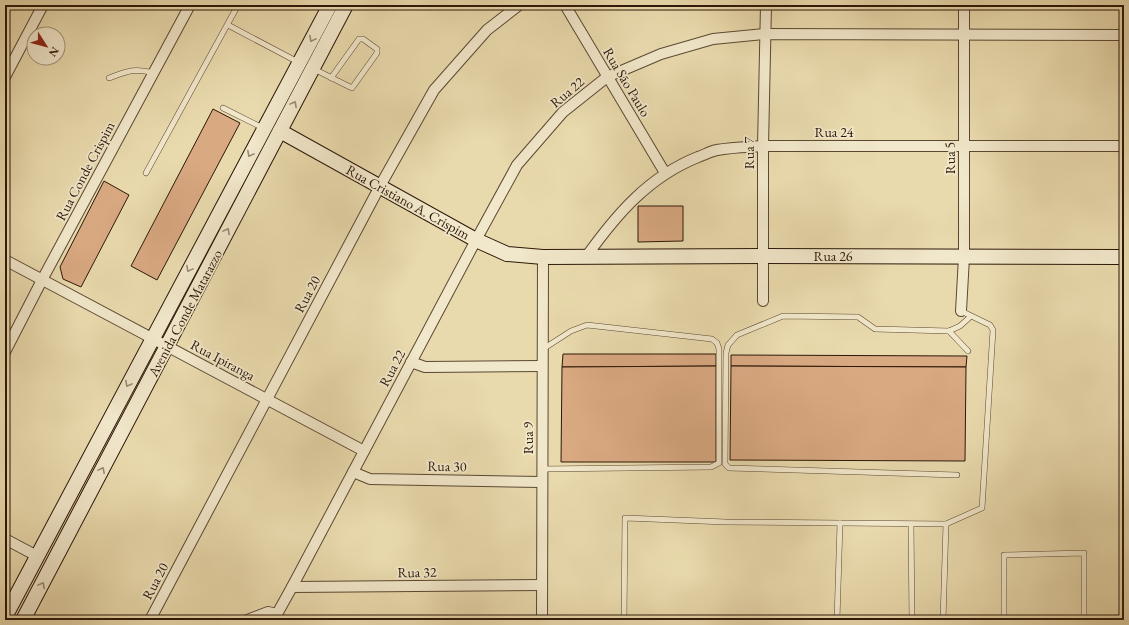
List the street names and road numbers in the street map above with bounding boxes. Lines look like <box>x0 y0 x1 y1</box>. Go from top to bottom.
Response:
street label: Rua São Paulo <box>599 44 655 120</box>
street label: Rua 22 <box>546 72 588 111</box>
street label: Rua Conde Crispim <box>51 118 119 224</box>
street label: Rua 24 <box>814 123 854 141</box>
street label: Rua 7 <box>740 136 758 169</box>
street label: Rua 5 <box>941 142 959 174</box>
street label: Rua Cristiano A. Crispim <box>343 161 473 244</box>
street label: Avenida Conde Matarazzo <box>143 246 226 380</box>
street label: Rua 26 <box>813 247 853 265</box>
street label: Rua 20 <box>290 272 324 316</box>
street label: Rua Ipiranga <box>188 335 259 385</box>
street label: Rua 22 <box>375 346 409 390</box>
street label: Rua 9 <box>519 421 537 454</box>
street label: Rua 30 <box>427 457 467 475</box>
street label: Rua 20 <box>138 559 172 603</box>
street label: Rua 32 <box>397 563 437 581</box>

